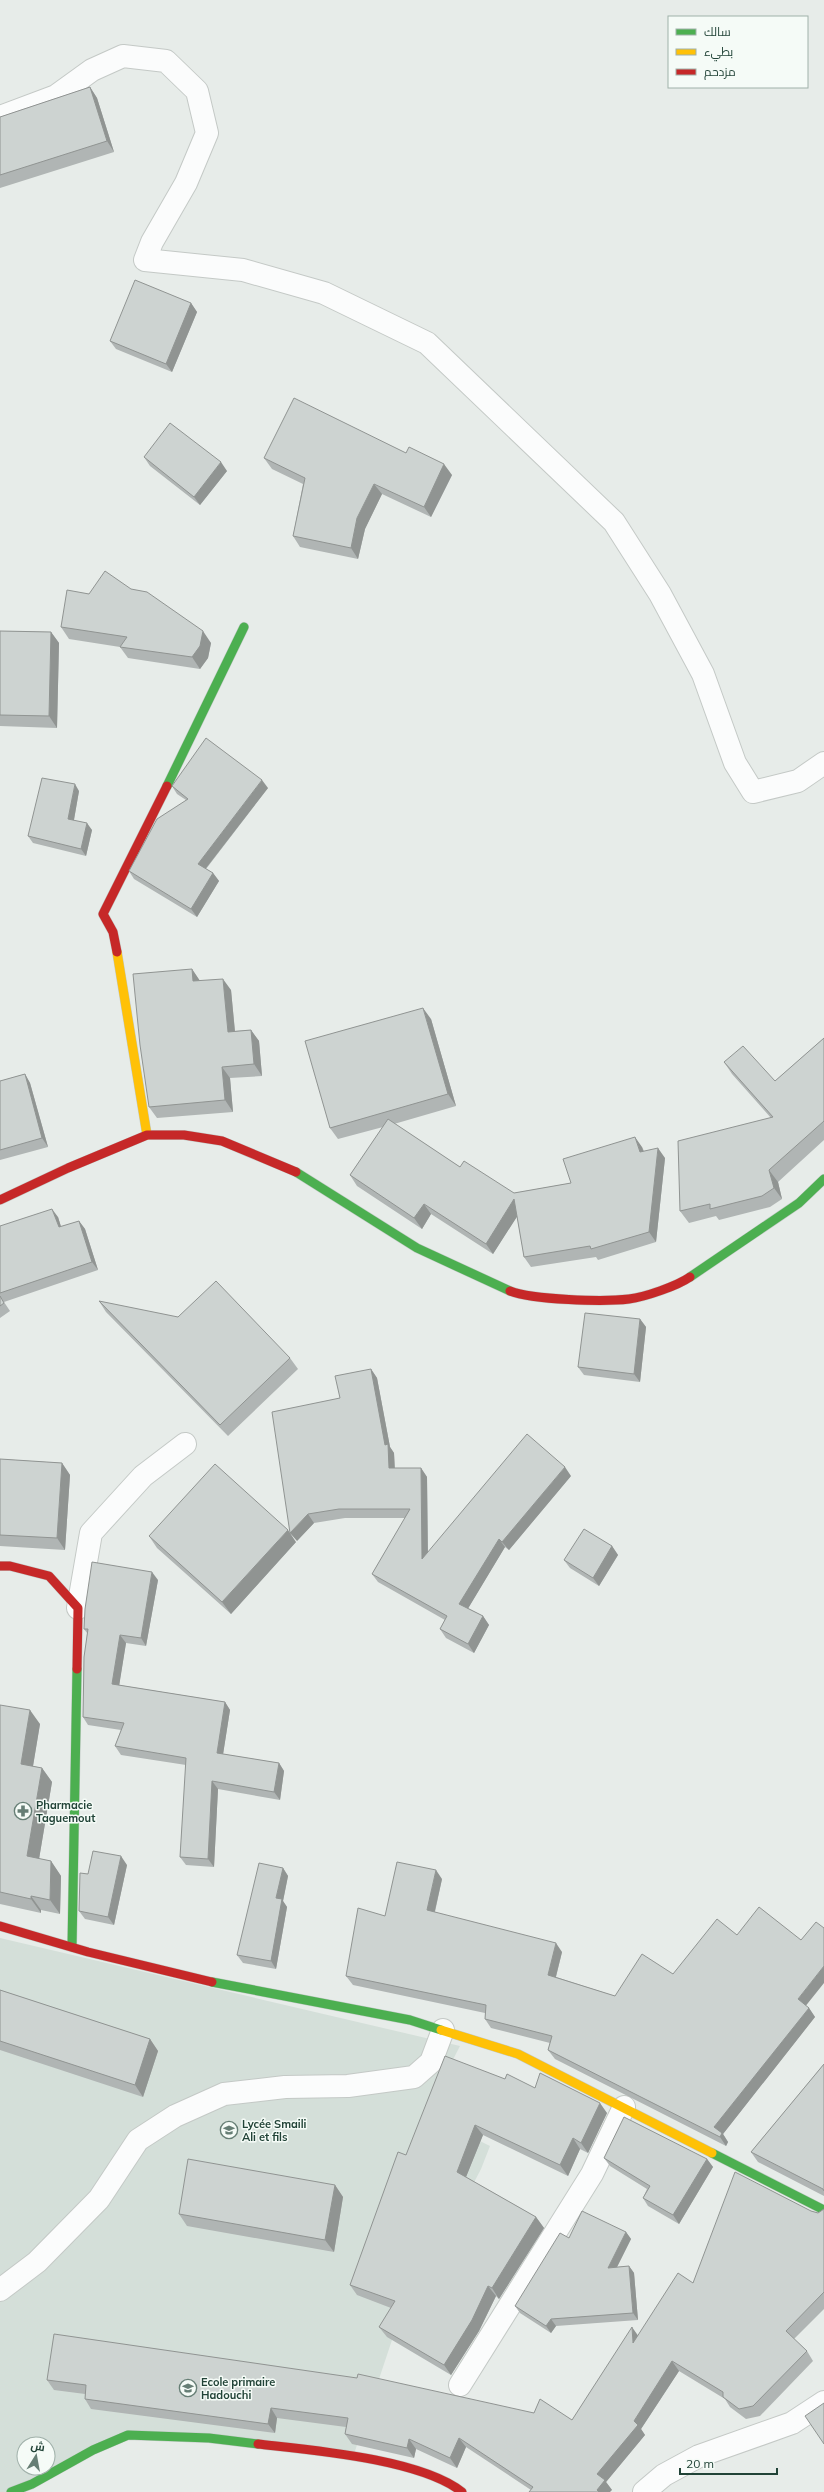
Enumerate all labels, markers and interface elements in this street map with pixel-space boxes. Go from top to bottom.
legend [668,16,808,88]
text: سالك [704,24,731,39]
text: بطيء [704,44,733,62]
text: مزدحم [704,64,736,80]
place label: Pharmacie Taguemout [36,1798,95,1825]
pharmacy icon: Pharmacie Taguemout [13,1801,33,1821]
place label: Lycée Smaili Ali et fils [242,2117,307,2144]
school or university icon: Lycée Smaili Ali et fils [219,2120,239,2140]
place label: Ecole primaire Hadouchi [201,2375,275,2402]
school or university icon: Ecole primaire Hadouchi [178,2378,198,2398]
north arrow [16,2436,56,2476]
text: ش [30,2438,46,2454]
scale bar [680,2450,777,2476]
text: 20 m [686,2456,714,2471]

